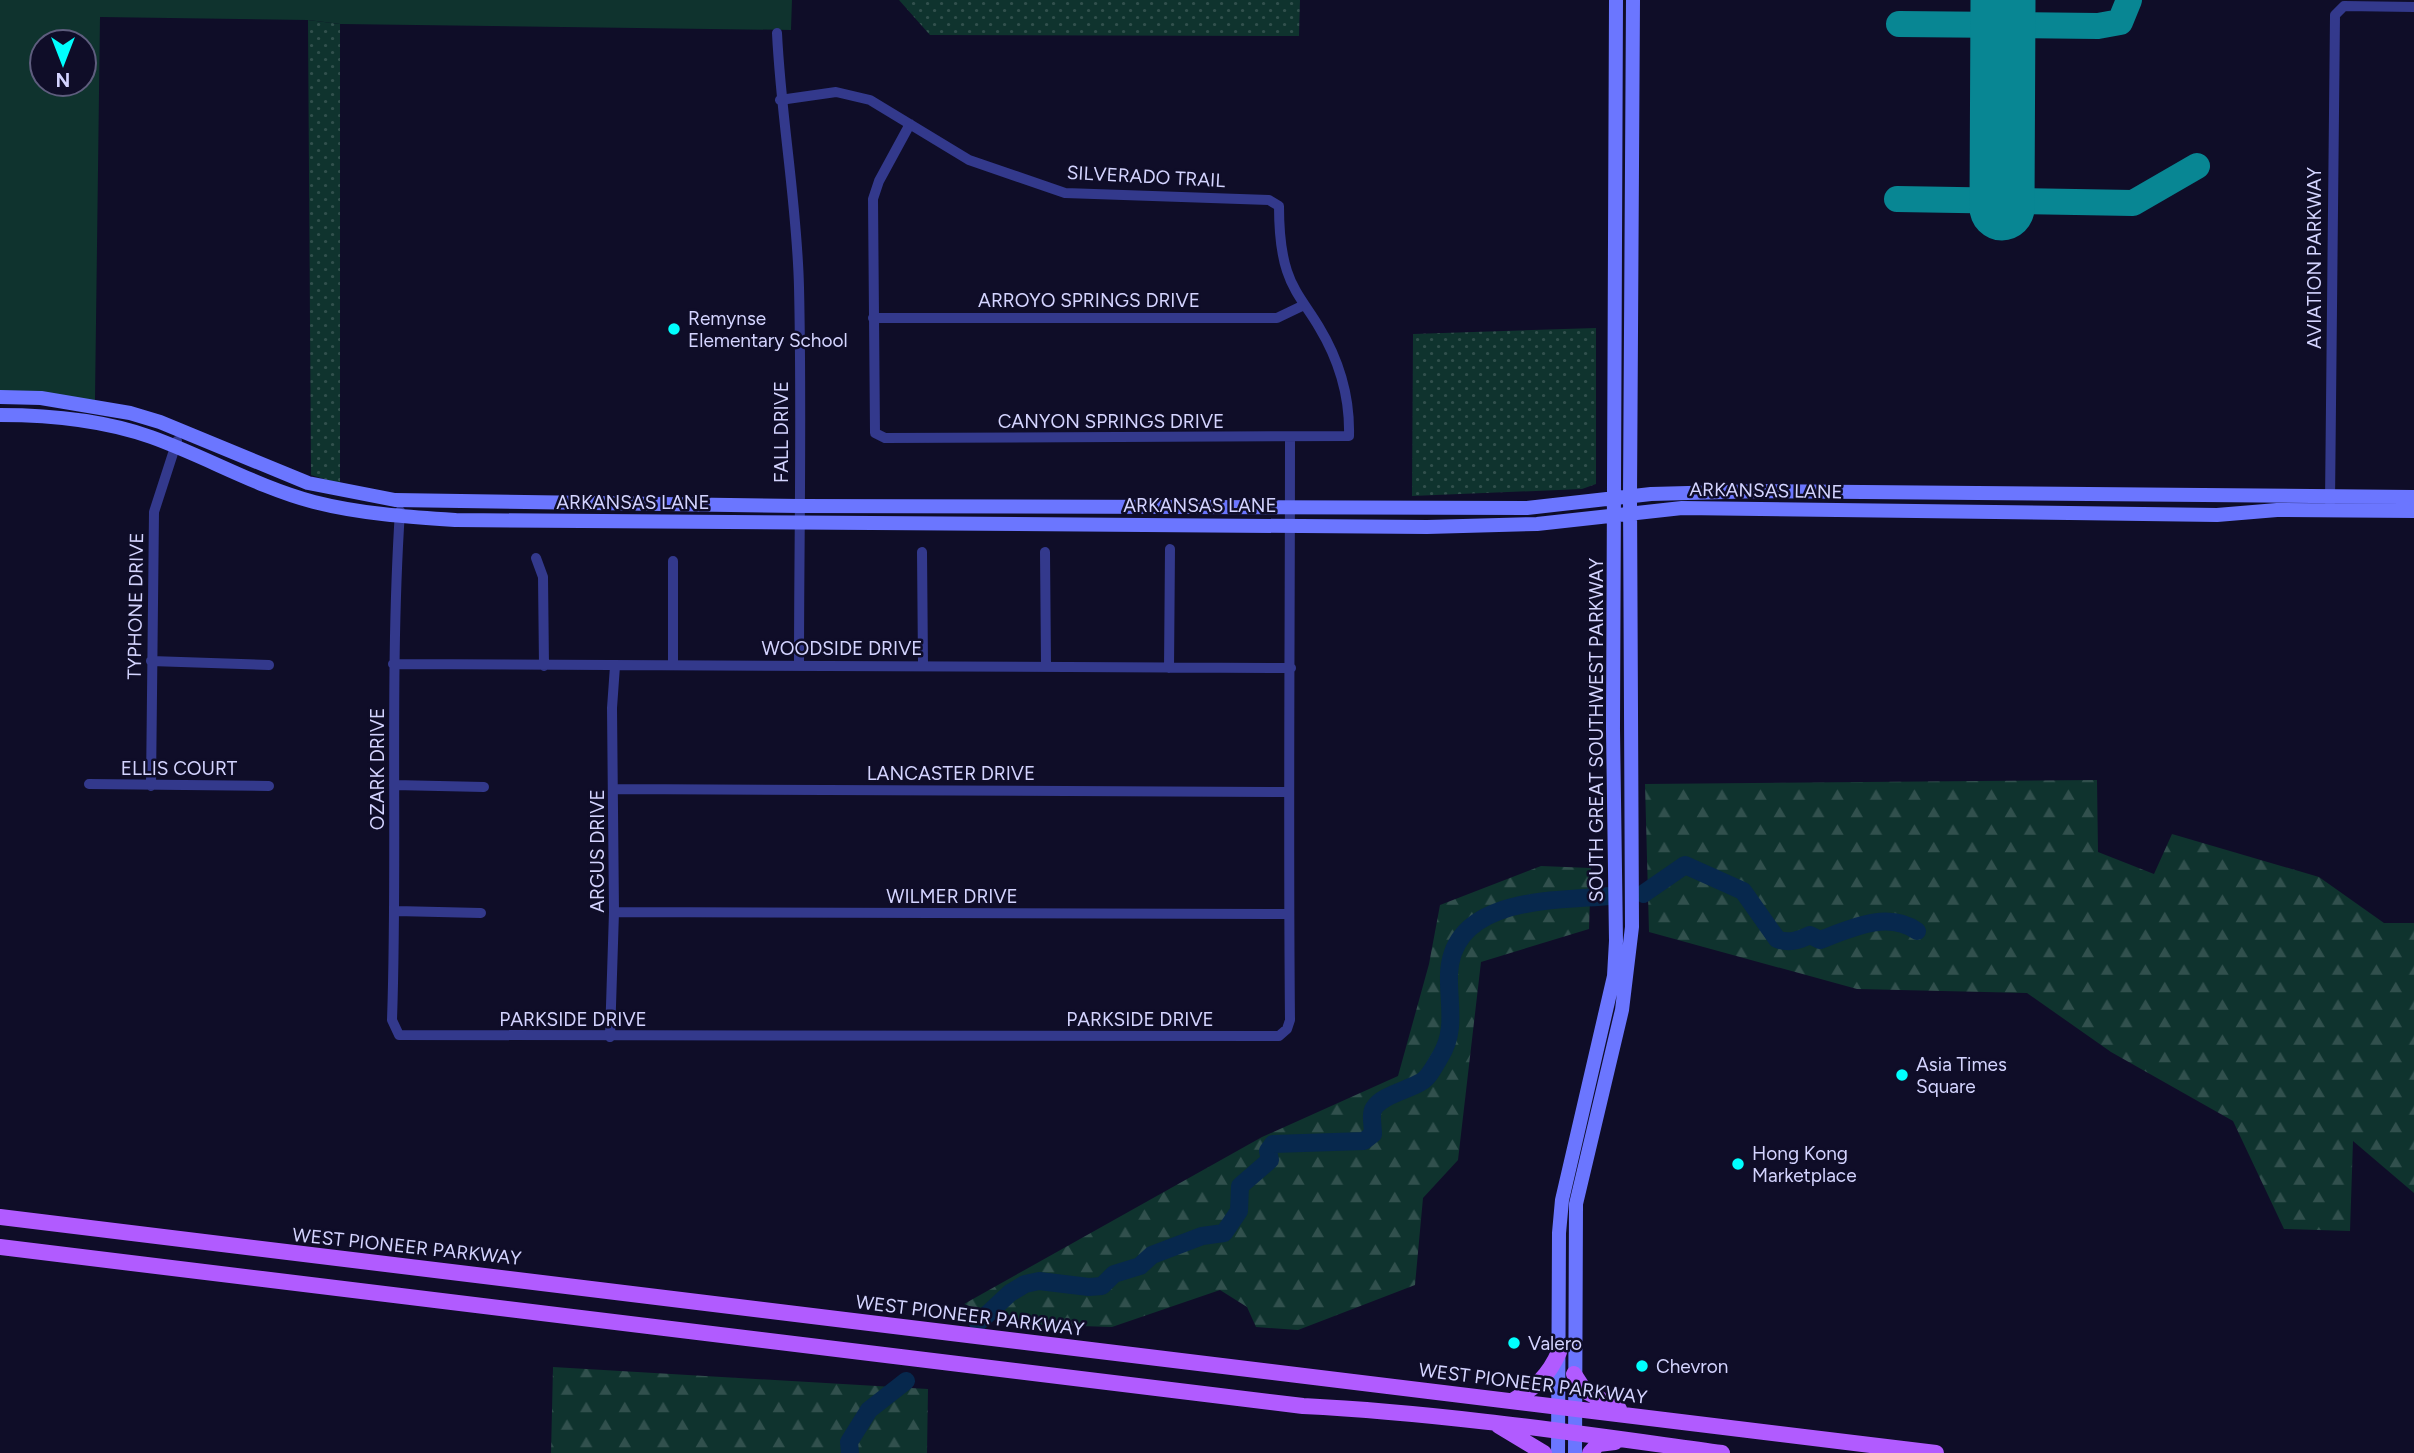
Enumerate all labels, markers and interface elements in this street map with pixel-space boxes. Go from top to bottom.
north arrow [28,28,98,98]
text: N [56,68,70,91]
street label: SILVERADO TRAIL [1066,161,1226,192]
street label: AVIATION PARKWAY [2303,167,2326,349]
street label: ARROYO SPRINGS DRIVE [978,289,1200,312]
place label: Remynse Elementary School [688,307,848,352]
marker: Remynse Elementary School [666,321,682,337]
street label: FALL DRIVE [770,381,793,483]
street label: CANYON SPRINGS DRIVE [998,410,1224,433]
street label: ARKANSAS LANE [1689,478,1843,503]
street label: ARKANSAS LANE [556,491,710,514]
street label: ARKANSAS LANE [1123,494,1277,517]
street label: TYPHONE DRIVE [123,532,148,680]
street label: SOUTH GREAT SOUTHWEST PARKWAY [1585,557,1608,902]
street label: WOODSIDE DRIVE [761,637,923,660]
street label: OZARK DRIVE [366,708,389,830]
street label: ELLIS COURT [121,757,238,780]
street label: LANCASTER DRIVE [867,762,1035,785]
street label: ARGUS DRIVE [586,789,609,913]
street label: WILMER DRIVE [886,885,1018,908]
street label: PARKSIDE DRIVE [499,1008,647,1031]
street label: PARKSIDE DRIVE [1066,1008,1214,1031]
place label: Asia Times Square [1916,1053,2007,1098]
marker: Asia Times Square [1894,1067,1910,1083]
place label: Hong Kong Marketplace [1752,1142,1857,1187]
marker: Hong Kong Marketplace [1730,1156,1746,1172]
street label: WEST PIONEER PARKWAY [291,1223,523,1270]
street label: WEST PIONEER PARKWAY [854,1290,1086,1341]
place label: Valero [1528,1332,1582,1355]
marker: Valero [1506,1335,1522,1351]
place label: Chevron [1656,1355,1728,1378]
street label: WEST PIONEER PARKWAY [1417,1358,1649,1409]
marker: Chevron [1634,1358,1650,1374]

